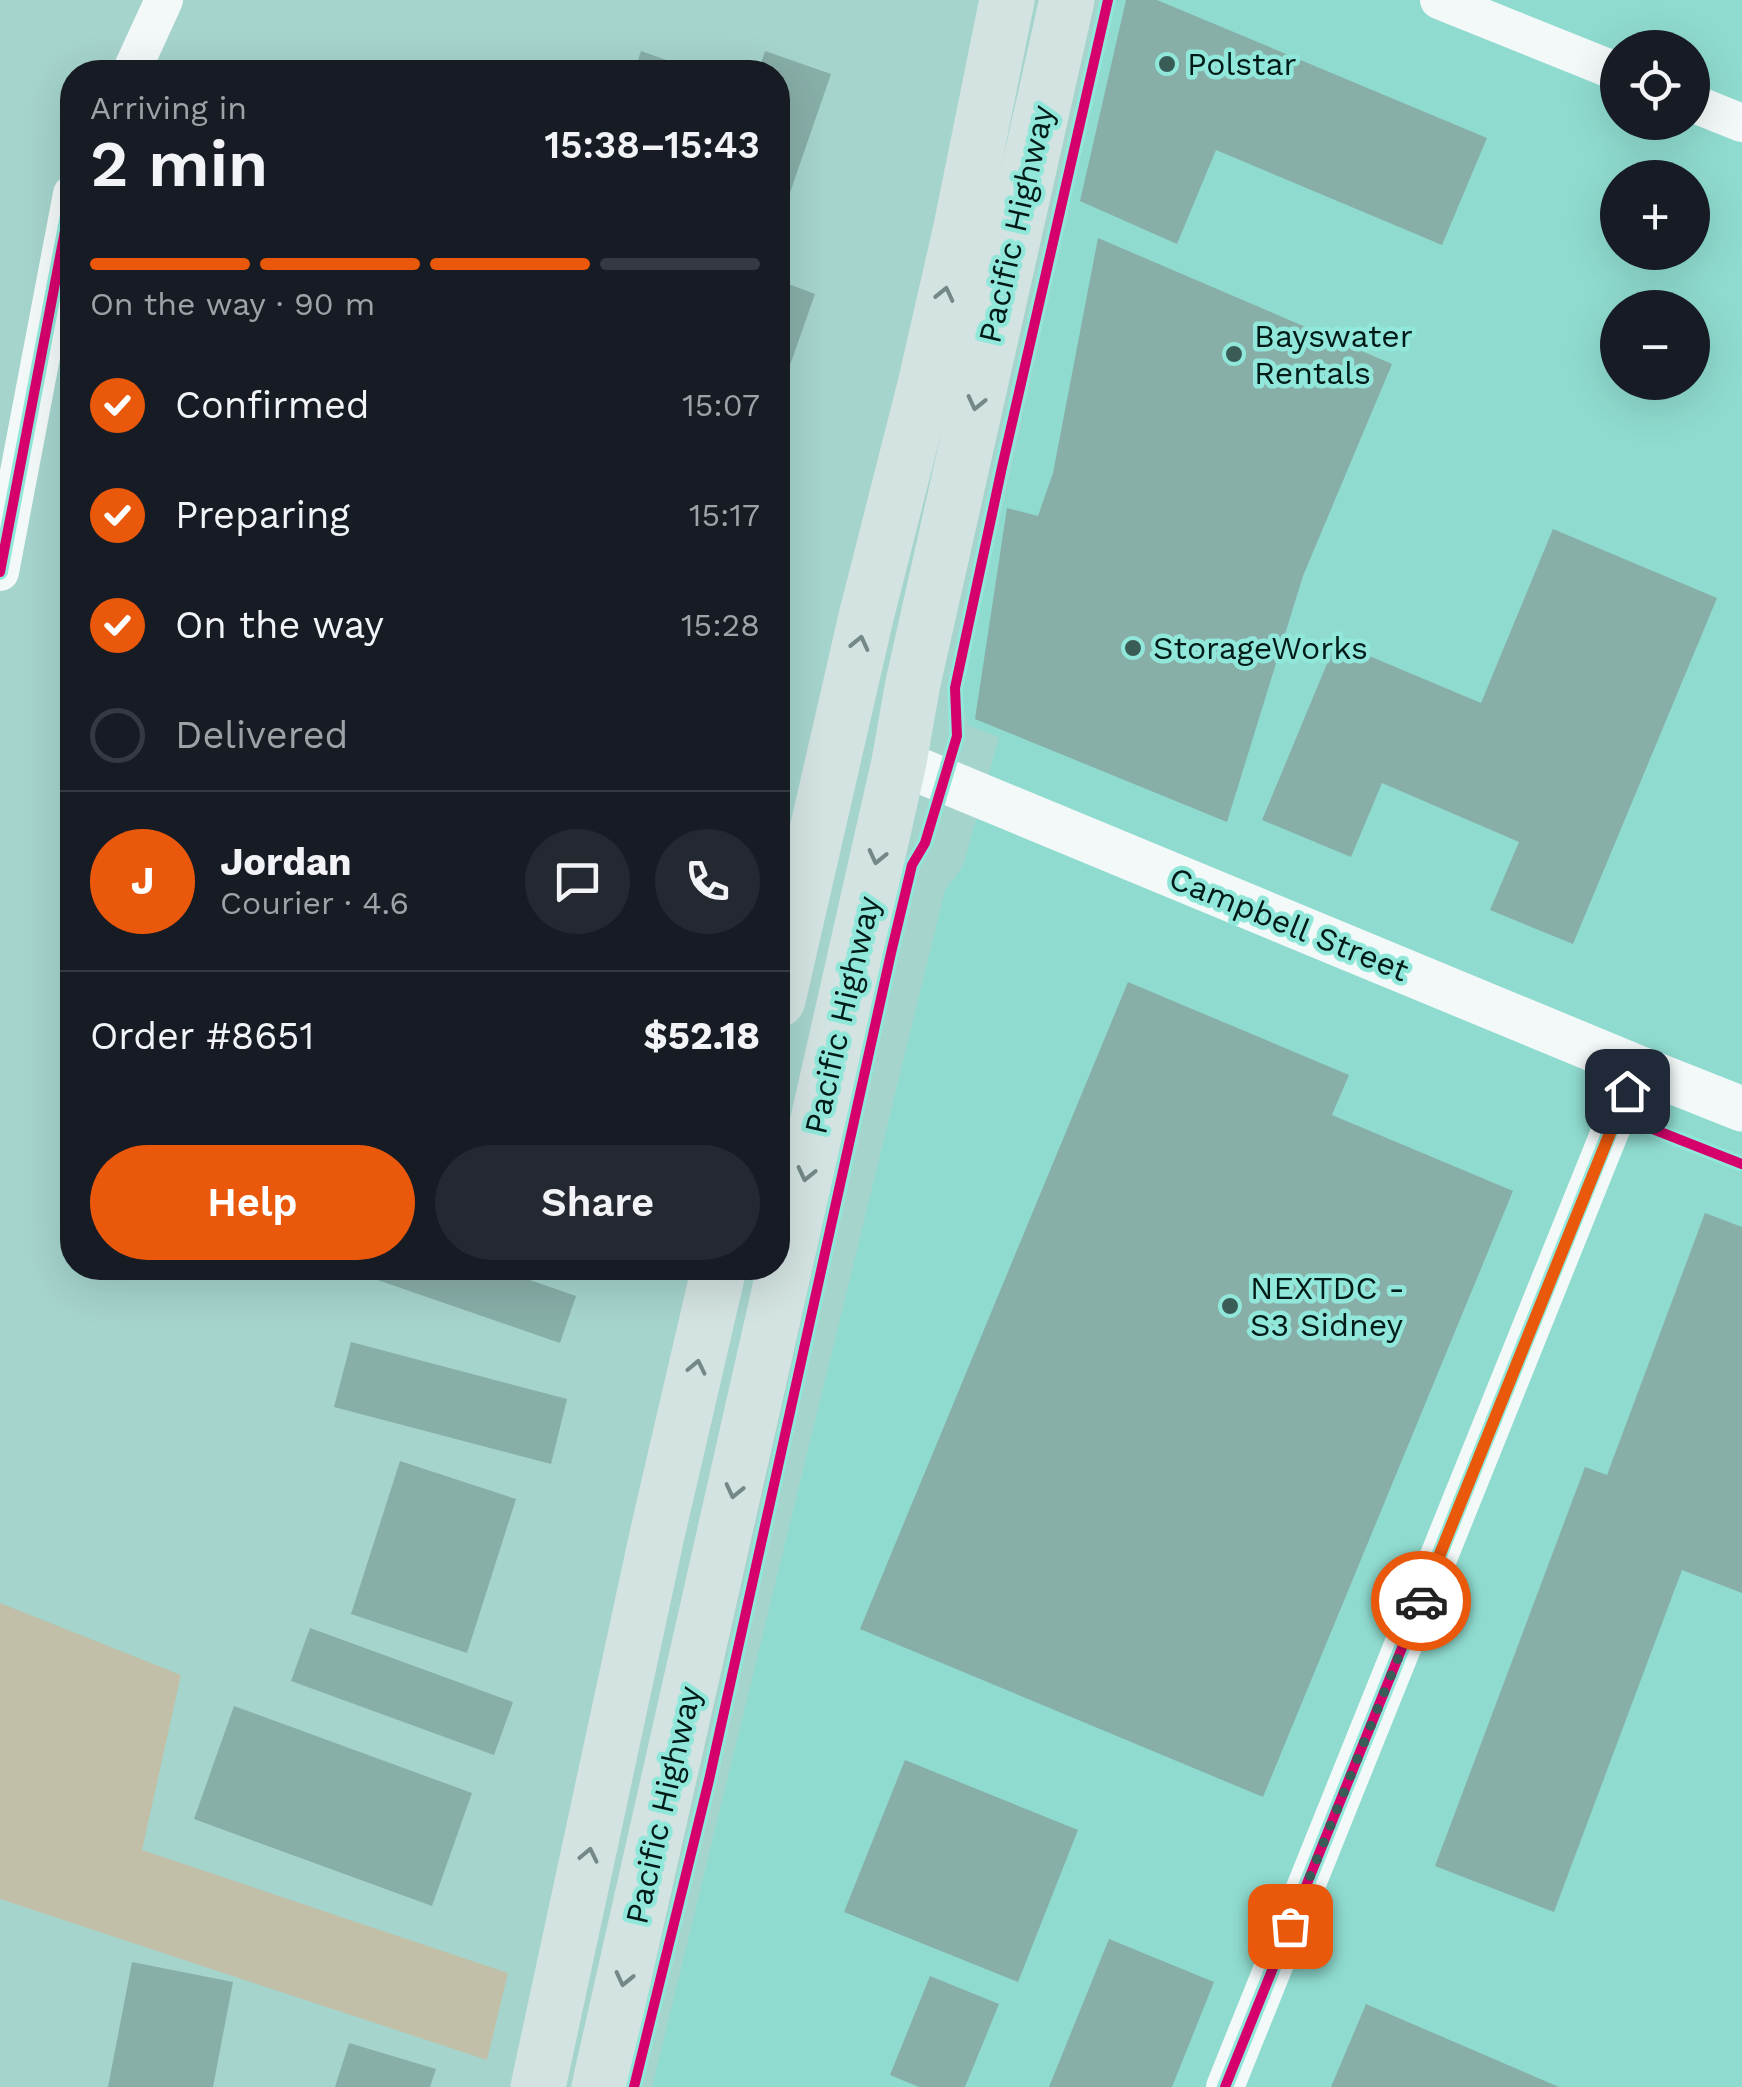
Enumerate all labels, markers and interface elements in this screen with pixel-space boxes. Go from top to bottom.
map controls [1600,30,1710,400]
button: locate [1600,30,1710,140]
place label: Polstar [1187,45,1297,83]
marker: Polstar [1156,53,1178,75]
text: Arriving in [90,89,247,127]
street label: Pacific Highway [970,101,1062,347]
text: 15:38–15:43 [545,123,760,167]
text: 2 min [90,126,268,202]
button: + [1600,160,1710,270]
text: On the way · 90 m [90,285,375,323]
one-way arrow [934,286,955,303]
button: − [1600,290,1710,400]
place label: Bayswater Rentals [1254,317,1413,392]
marker: Bayswater Rentals [1223,343,1245,365]
icon: check [90,378,145,433]
text: Confirmed [175,383,370,427]
text: 15:07 [682,386,760,424]
one-way arrow [967,394,988,411]
icon: check [90,488,145,543]
text: Preparing [175,493,350,537]
text: 15:17 [689,496,760,534]
icon: check [90,598,145,653]
text: On the way [175,603,384,647]
text: 15:28 [681,606,760,644]
place label: StorageWorks [1153,629,1368,667]
one-way arrow [848,635,869,652]
marker: StorageWorks [1122,637,1144,659]
text: Delivered [175,713,348,757]
button: chat [525,829,630,934]
button: phone [655,829,760,934]
text: Jordan [220,840,352,884]
one-way arrow [868,848,889,865]
text: J [131,859,154,903]
street label: Campbell Street [1164,859,1414,989]
text: Courier · 4.6 [220,884,409,922]
street label: Pacific Highway [796,892,888,1138]
text: Order #8651 [90,1014,314,1058]
text: $52.18 [643,1014,760,1058]
pin [1585,1049,1670,1134]
icon: home [1600,1064,1655,1119]
button: Help [90,1145,415,1260]
button: Share [435,1145,760,1260]
one-way arrow [796,1165,817,1182]
place label: NEXTDC - S3 Sidney [1250,1269,1405,1344]
marker: NEXTDC - S3 Sidney [1219,1295,1241,1317]
one-way arrow [685,1359,706,1376]
one-way arrow [725,1482,746,1499]
courier [1371,1551,1471,1651]
icon: car [1394,1574,1449,1629]
street label: Pacific Highway [617,1682,709,1928]
one-way arrow [577,1847,598,1864]
pin [1248,1884,1333,1969]
icon: bag [1263,1899,1318,1954]
one-way arrow [614,1970,635,1987]

